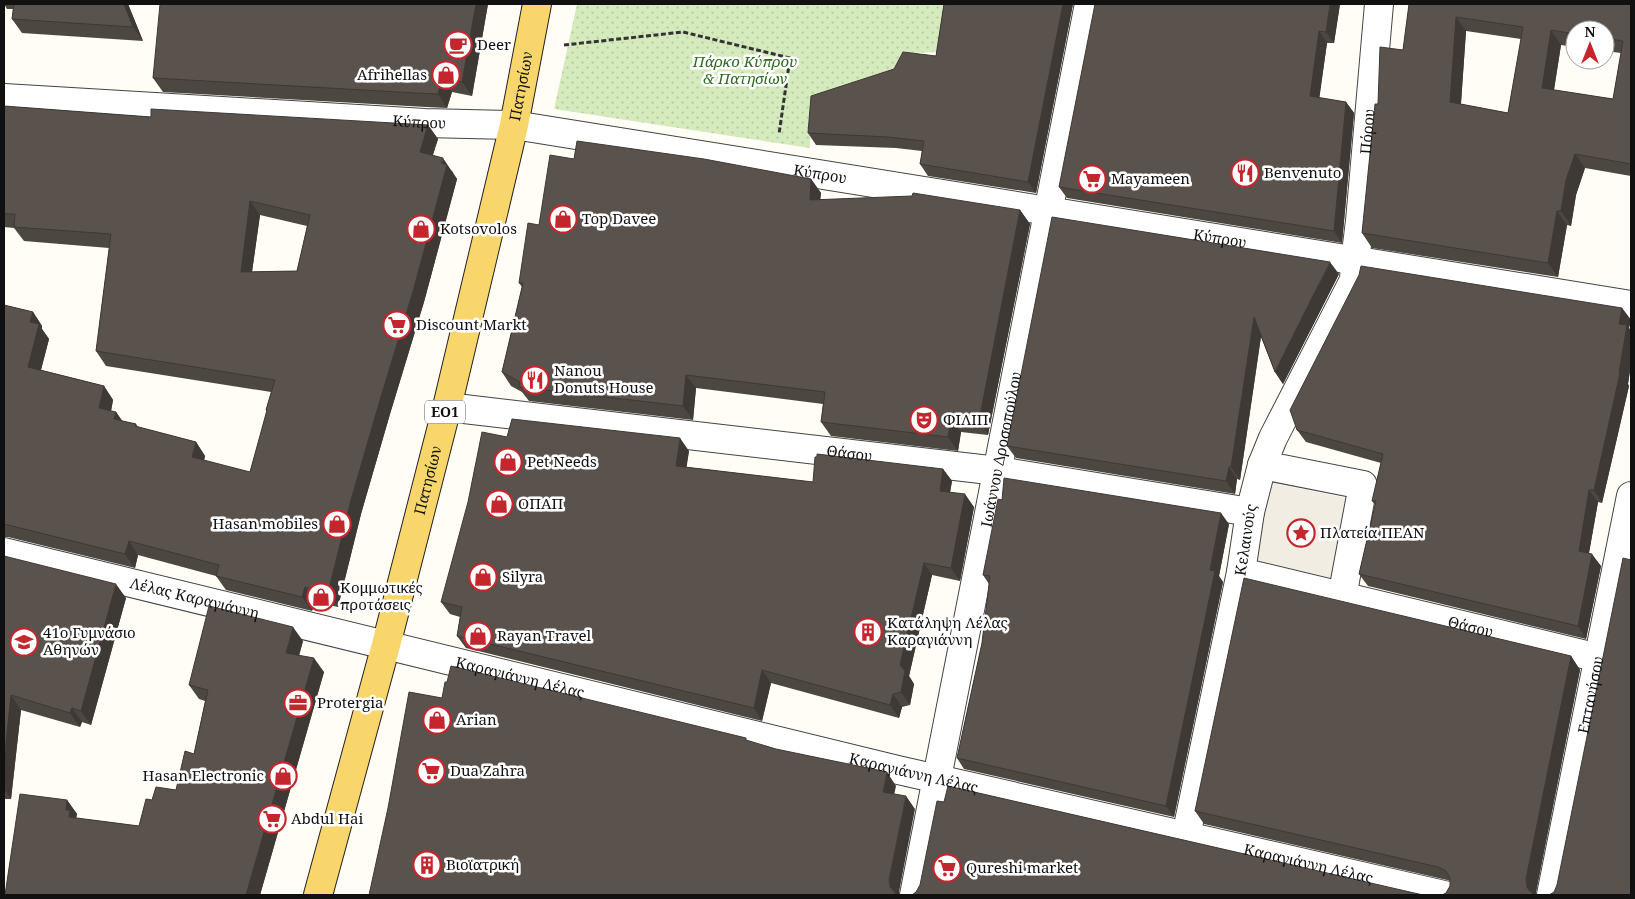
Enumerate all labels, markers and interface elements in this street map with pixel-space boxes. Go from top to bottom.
north arrow [1565,20,1615,70]
text: N [1584,22,1596,41]
cafe icon: Deer [443,30,473,60]
place label: Deer [477,34,511,54]
street label: Πατησίων [504,50,537,123]
park label: Πάρκο Κύπρου & Πατησίων [692,51,797,88]
shop icon: Afrihellas [431,60,461,90]
place label: Afrihellas [357,64,427,84]
street label: Πόρου [1355,108,1379,155]
street label: Κύπρου [392,110,446,132]
restaurant icon: Benvenuto [1230,158,1260,188]
street label: Κύπρου [792,159,848,187]
place label: Benvenuto [1264,162,1341,182]
supermarket icon: Mayameen [1077,164,1107,194]
place label: Mayameen [1111,168,1190,188]
shop icon: Top Davee [548,204,578,234]
place label: Top Davee [582,208,656,228]
shop icon: Kotsovolos [406,214,436,244]
place label: Kotsovolos [440,218,517,238]
street label: Κύπρου [1192,224,1248,252]
supermarket icon: Discount Markt [382,310,412,340]
place label: Discount Markt [416,314,527,334]
place label: Nanou Donuts House [554,360,654,397]
restaurant icon: Nanou Donuts House [520,365,550,395]
street label: Ιωάννου Δροσοπούλου [975,370,1026,529]
road number: ΕΟ1 [425,401,465,424]
theatre icon: ΦΙΛΙΠ [909,405,939,435]
place label: ΦΙΛΙΠ [943,409,989,429]
street label: Θάσου [825,440,873,465]
street label: Πατησίων [409,443,446,517]
shop icon: Pet Needs [493,447,523,477]
place label: Pet Needs [527,451,597,471]
shop icon: ΟΠΑΠ [484,489,514,519]
place label: ΟΠΑΠ [518,493,563,513]
street label: Κελαινούς [1230,502,1261,577]
shop icon: Hasan mobiles [322,509,352,539]
place label: Hasan mobiles [213,513,318,533]
place icon: Πλατεία ΠΕΑΝ [1286,518,1316,548]
place label: Πλατεία ΠΕΑΝ [1320,522,1425,542]
shop icon: Silyra [468,562,498,592]
place label: Silyra [502,566,543,586]
street label: Λέλας Καραγιάννη [128,572,261,623]
place label: Κομμωτικές προτάσεις [340,577,423,614]
shop icon: Κομμωτικές προτάσεις [306,582,336,612]
street label: Θάσου [1446,611,1495,641]
place label: Κατάληψη Λέλας Καραγιάννη [887,612,1008,649]
building icon: Κατάληψη Λέλας Καραγιάννη [853,617,883,647]
shop icon: Rayan Travel [463,621,493,651]
place label: 41ο Γυμνάσιο Αθηνών [43,622,136,659]
place label: Rayan Travel [497,625,592,645]
school or university icon: 41ο Γυμνάσιο Αθηνών [9,627,39,657]
street label: Καραγιάννη Λέλας [454,651,587,702]
street label: Επτανήσου [1573,654,1608,735]
office icon: Protergia [283,688,313,718]
place label: Protergia [317,692,383,712]
shop icon: Arian [422,705,452,735]
place label: Arian [456,709,497,729]
street label: Καραγιάννη Λέλας [847,747,980,797]
supermarket icon: Dua Zahra [416,756,446,786]
place label: Dua Zahra [450,760,525,780]
shop icon: Hasan Electronic [268,761,298,791]
place label: Hasan Electronic [143,765,264,785]
supermarket icon: Abdul Hai [257,804,287,834]
place label: Abdul Hai [291,808,363,828]
street label: Καραγιάννη Λέλας [1242,838,1375,887]
building icon: Βιοϊατρική [412,850,442,880]
supermarket icon: Qureshi market [932,853,962,883]
place label: Βιοϊατρική [446,854,519,874]
place label: Qureshi market [966,857,1078,877]

